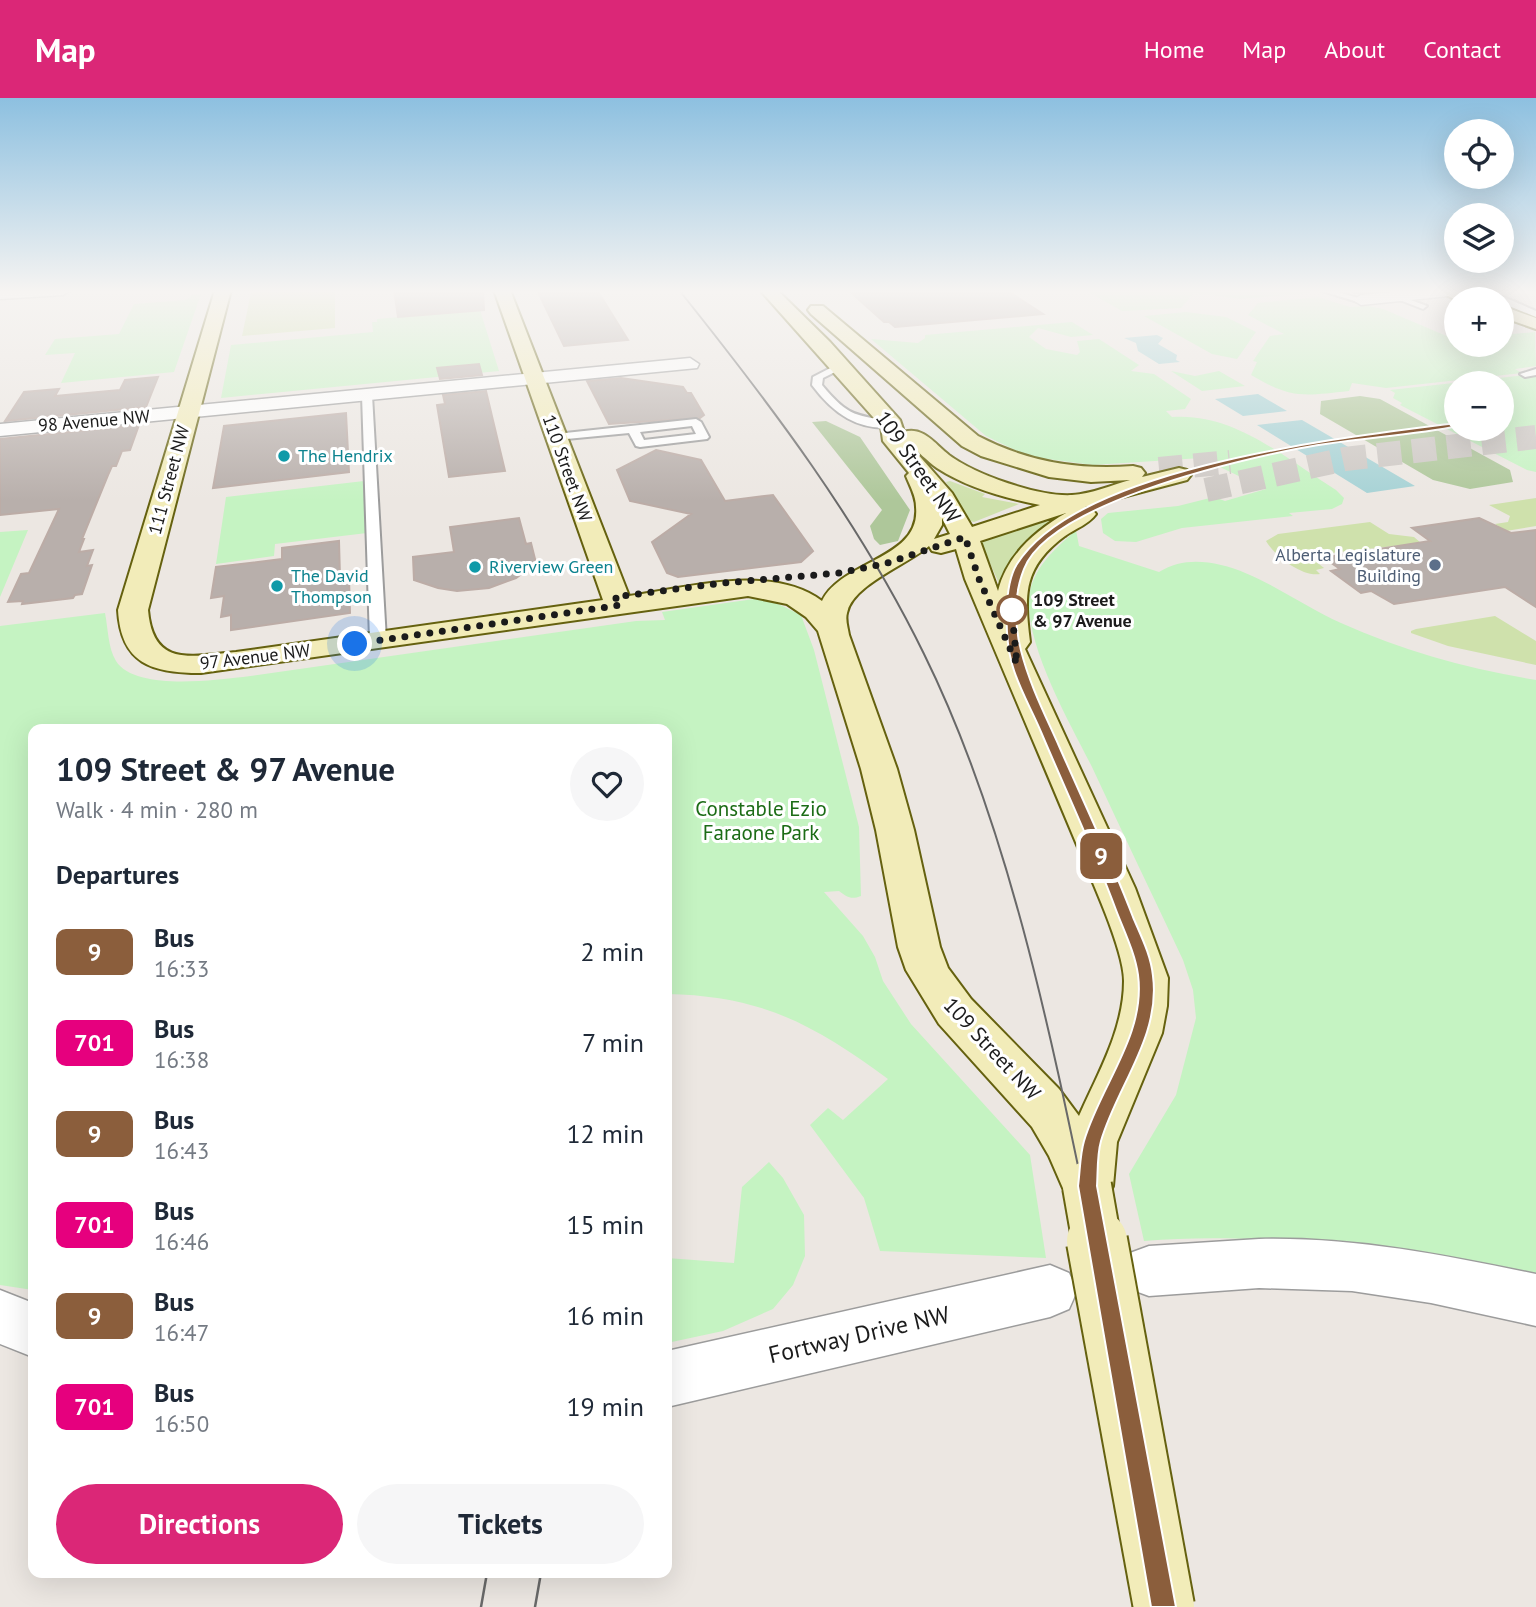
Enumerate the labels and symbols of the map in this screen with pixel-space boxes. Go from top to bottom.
street label: 98 Avenue NW [37,404,151,437]
street label: 109 Street NW [870,405,967,528]
street label: 110 Street NW [538,411,597,524]
street label: 111 Street NW [143,423,194,537]
place label: The Hendrix [298,444,393,467]
marker: The Hendrix [276,448,292,464]
place label: Alberta Legislature Building [1275,543,1421,587]
place label: Riverview Green [489,555,613,578]
marker: Alberta Legislature Building [1427,557,1443,573]
marker: Riverview Green [467,559,483,575]
place label: The David Thompson [291,564,372,608]
marker: The David Thompson [269,578,285,594]
place label: 109 Street & 97 Avenue [1033,588,1132,632]
marker: 109 Street & 97 Avenue [997,595,1027,625]
your location [337,626,372,661]
street label: 97 Avenue NW [198,638,311,675]
park label: Constable Ezio Faraone Park [695,795,827,846]
line badge: 9 [1078,833,1124,879]
street label: 109 Street NW [938,992,1047,1106]
street label: Fortway Drive NW [765,1299,953,1370]

